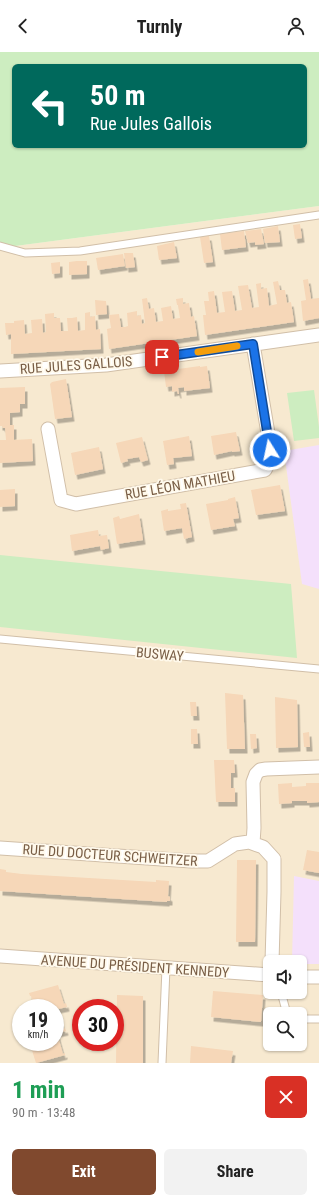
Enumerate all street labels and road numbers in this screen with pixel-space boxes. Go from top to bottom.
street label: RUE JULES GALLOIS [19,353,133,377]
street label: RUE LÉON MATHIEU [124,466,236,503]
street label: BUSWAY [135,644,185,664]
street label: RUE DU DOCTEUR SCHWEITZER [22,841,199,869]
street label: AVENUE DU PRÉSIDENT KENNEDY [40,950,230,981]

